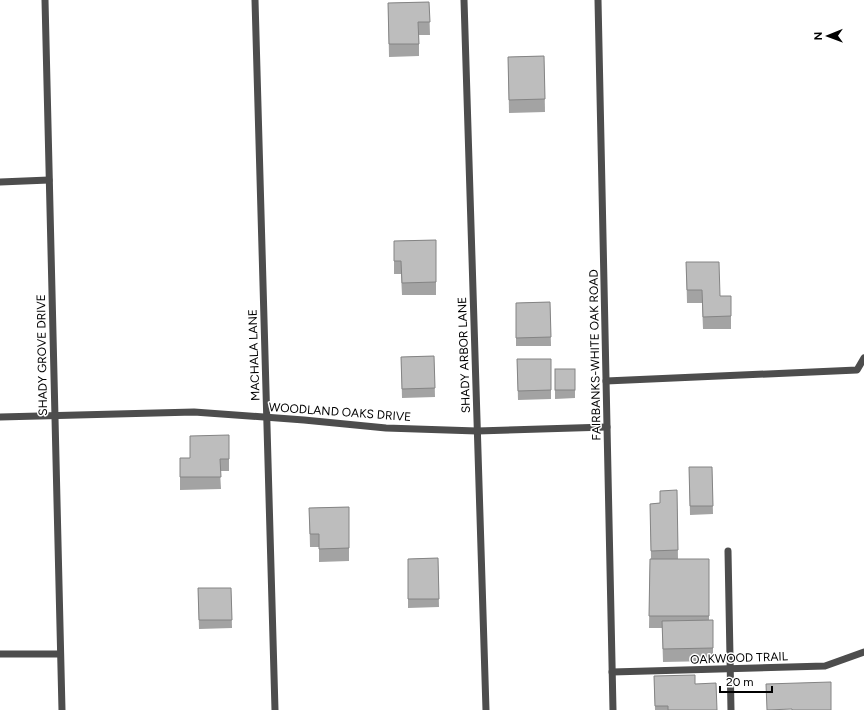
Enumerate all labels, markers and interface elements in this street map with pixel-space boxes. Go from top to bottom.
north arrow [808,16,848,56]
text: N [812,32,825,41]
street label: FAIRBANKS-WHITE OAK ROAD [587,269,603,441]
street label: SHADY GROVE DRIVE [34,294,50,416]
street label: SHADY ARBOR LANE [455,297,473,413]
street label: MACHALA LANE [245,309,263,401]
street label: WOODLAND OAKS DRIVE [268,400,412,424]
street label: OAKWOOD TRAIL [690,649,789,667]
scale bar [720,668,772,694]
text: 20 m [726,675,754,689]

